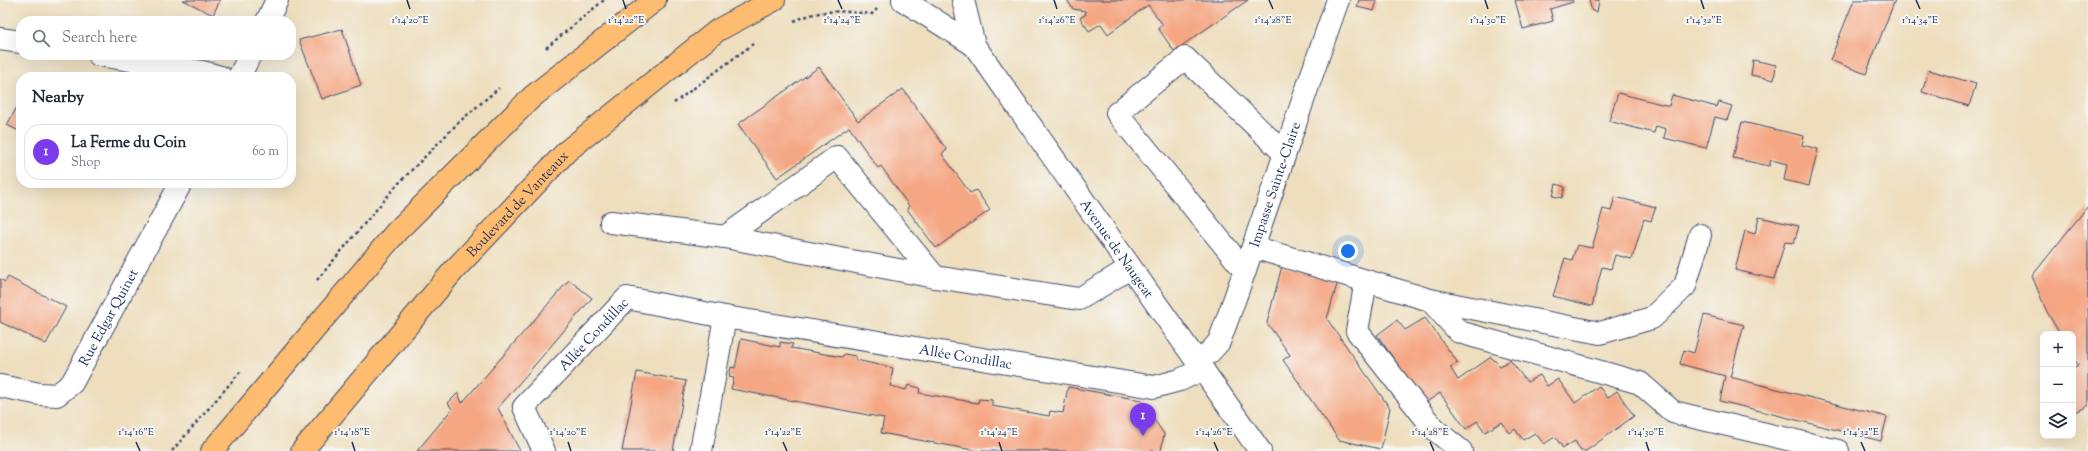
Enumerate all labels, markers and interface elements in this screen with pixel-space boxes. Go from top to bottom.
text: 1°14'20"E [392,13,428,28]
text: 1°14'22"E [608,13,644,28]
text: 1°14'24"E [824,13,860,28]
text: 1°14'26"E [1039,13,1075,28]
text: 1°14'28"E [1255,13,1291,28]
text: 1°14'30"E [1470,13,1506,28]
text: 1°14'32"E [1686,13,1722,28]
text: 1°14'34"E [1902,13,1938,28]
search box [16,16,296,60]
icon: search [30,27,52,49]
text: Search here [62,28,137,49]
text: Nearby [32,86,84,110]
street label: Impasse Sainte-Claire [1246,120,1307,250]
text: La Ferme du Coin [71,133,186,154]
text: 1 [44,143,48,161]
text: 60 m [252,143,279,161]
street label: Boulevard de Vanteaux [463,147,574,263]
text: Shop [71,154,100,172]
street label: Avenue de Naugeat [1074,196,1158,303]
your location [1338,241,1358,261]
street label: Rue Edgar Quinet [75,266,144,370]
street label: Allée Condillac [555,294,634,376]
map controls [2040,331,2076,439]
button: + [2040,331,2076,367]
street label: Allée Condillac [917,341,1013,376]
button: − [2040,367,2076,403]
pin: 1 [1130,403,1156,436]
button: layers [2040,403,2076,439]
text: 1°14'16"E [118,425,154,440]
text: 1°14'18"E [334,425,370,440]
text: 1°14'20"E [550,425,586,440]
text: 1°14'22"E [765,425,801,440]
text: 1°14'24"E [981,425,1017,440]
text: 1°14'26"E [1196,425,1232,440]
text: 1°14'28"E [1412,425,1448,440]
text: 1°14'30"E [1628,425,1664,440]
text: 1°14'32"E [1843,425,1879,440]

